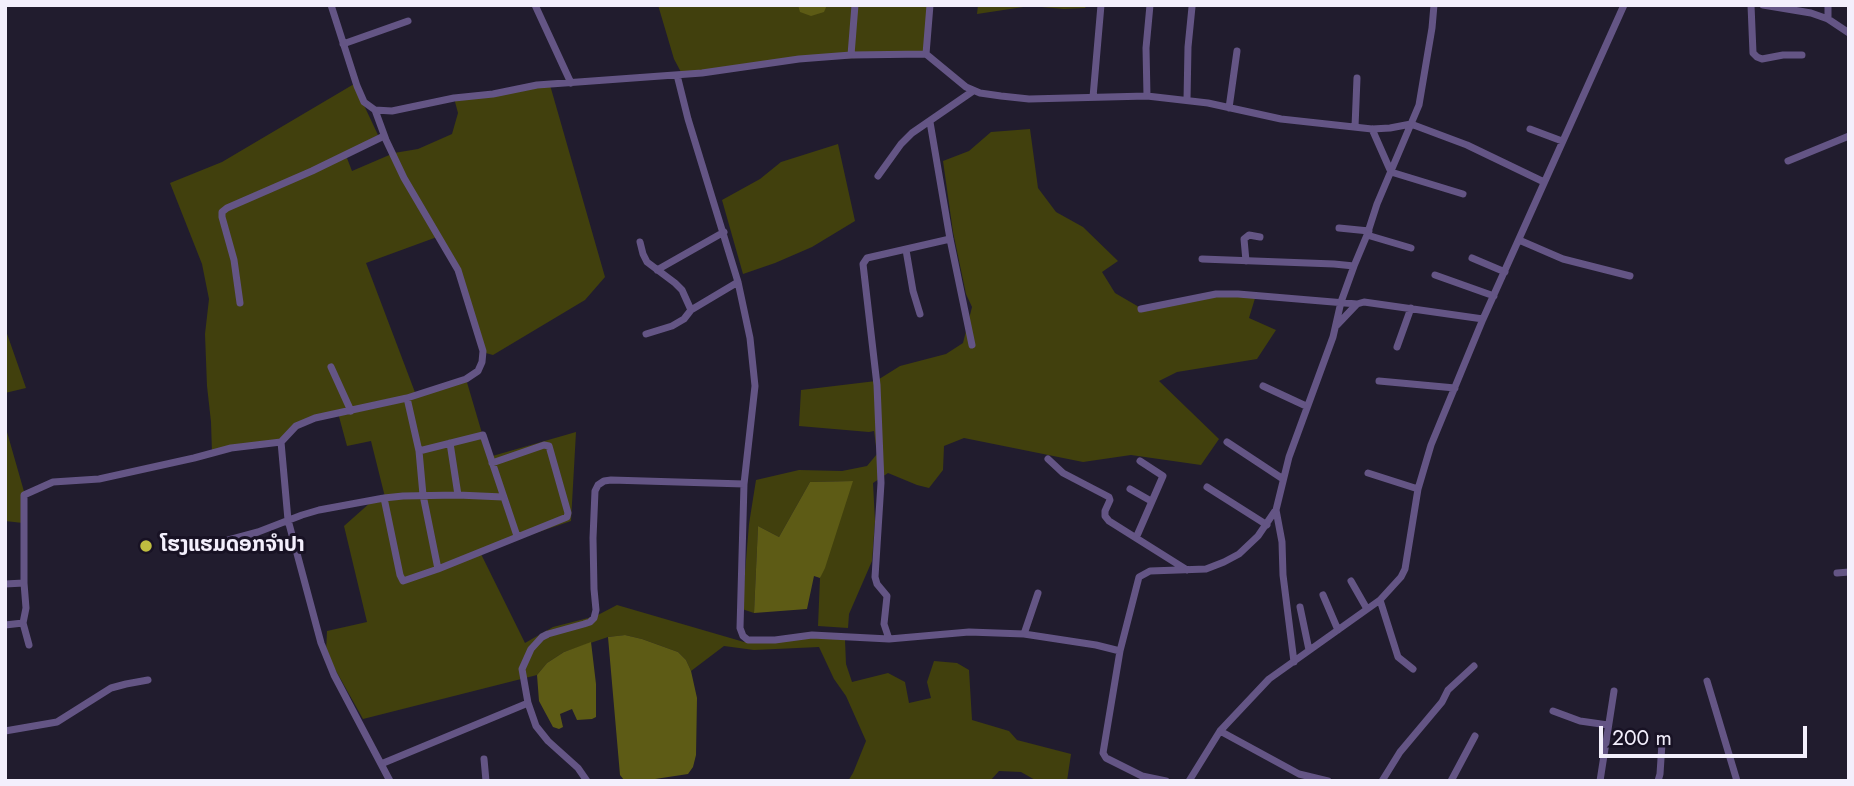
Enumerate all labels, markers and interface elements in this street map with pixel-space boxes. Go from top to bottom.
place label: ໂຮງແຮມດອກຈຳປາ [160,533,305,559]
marker: ໂຮງແຮມດອກຈຳປາ [138,538,154,554]
scale bar [1602,712,1810,756]
text: 200 m [1612,723,1672,753]

